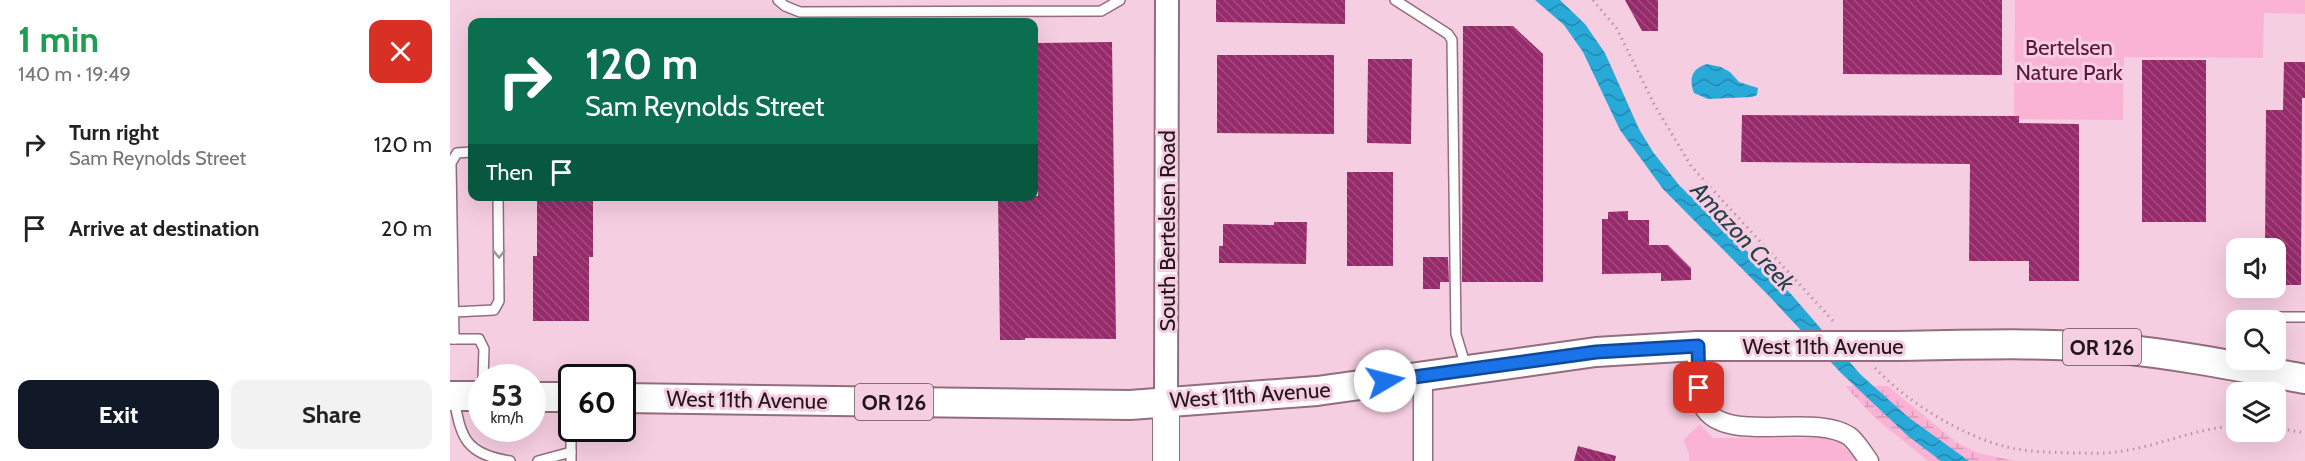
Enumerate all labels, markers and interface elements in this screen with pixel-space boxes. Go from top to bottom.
text: 1 min [18,17,99,61]
button: close [369,20,432,83]
park label: Bertelsen Nature Park [2015,34,2123,86]
text: 120 m [585,38,698,90]
icon: right [486,42,564,120]
text: 140 m · 19:49 [18,62,131,86]
text: Sam Reynolds Street [585,90,824,123]
text: Turn right [69,119,159,146]
icon: right [18,128,51,161]
street label: South Bertelsen Road [1154,130,1181,332]
text: 120 m [374,131,432,158]
text: Sam Reynolds Street [69,146,246,170]
icon: arrive [545,156,578,189]
text: Then [486,159,533,186]
water label: Amazon Creek [1684,175,1801,297]
icon: arrive [18,212,51,245]
text: Arrive at destination [69,215,259,242]
text: 20 m [381,215,432,242]
map controls [2226,238,2286,442]
button: sound [2226,238,2286,298]
one-way arrow [492,249,505,258]
button: search [2226,310,2286,370]
road number: OR 126 [2063,329,2141,365]
street label: West 11th Avenue [1742,333,1904,360]
position arrow [1353,349,1417,413]
pin [1673,362,1724,413]
speed limit sign: 60 [558,364,636,442]
icon: arrive [1682,371,1715,404]
street label: West 11th Avenue [1169,376,1331,414]
text: 53 [491,377,523,414]
button: Exit [18,380,219,449]
button: Share [231,380,432,449]
button: layers [2226,382,2286,442]
road number: OR 126 [855,384,933,420]
street label: West 11th Avenue [666,385,828,415]
text: km/h [491,409,523,427]

